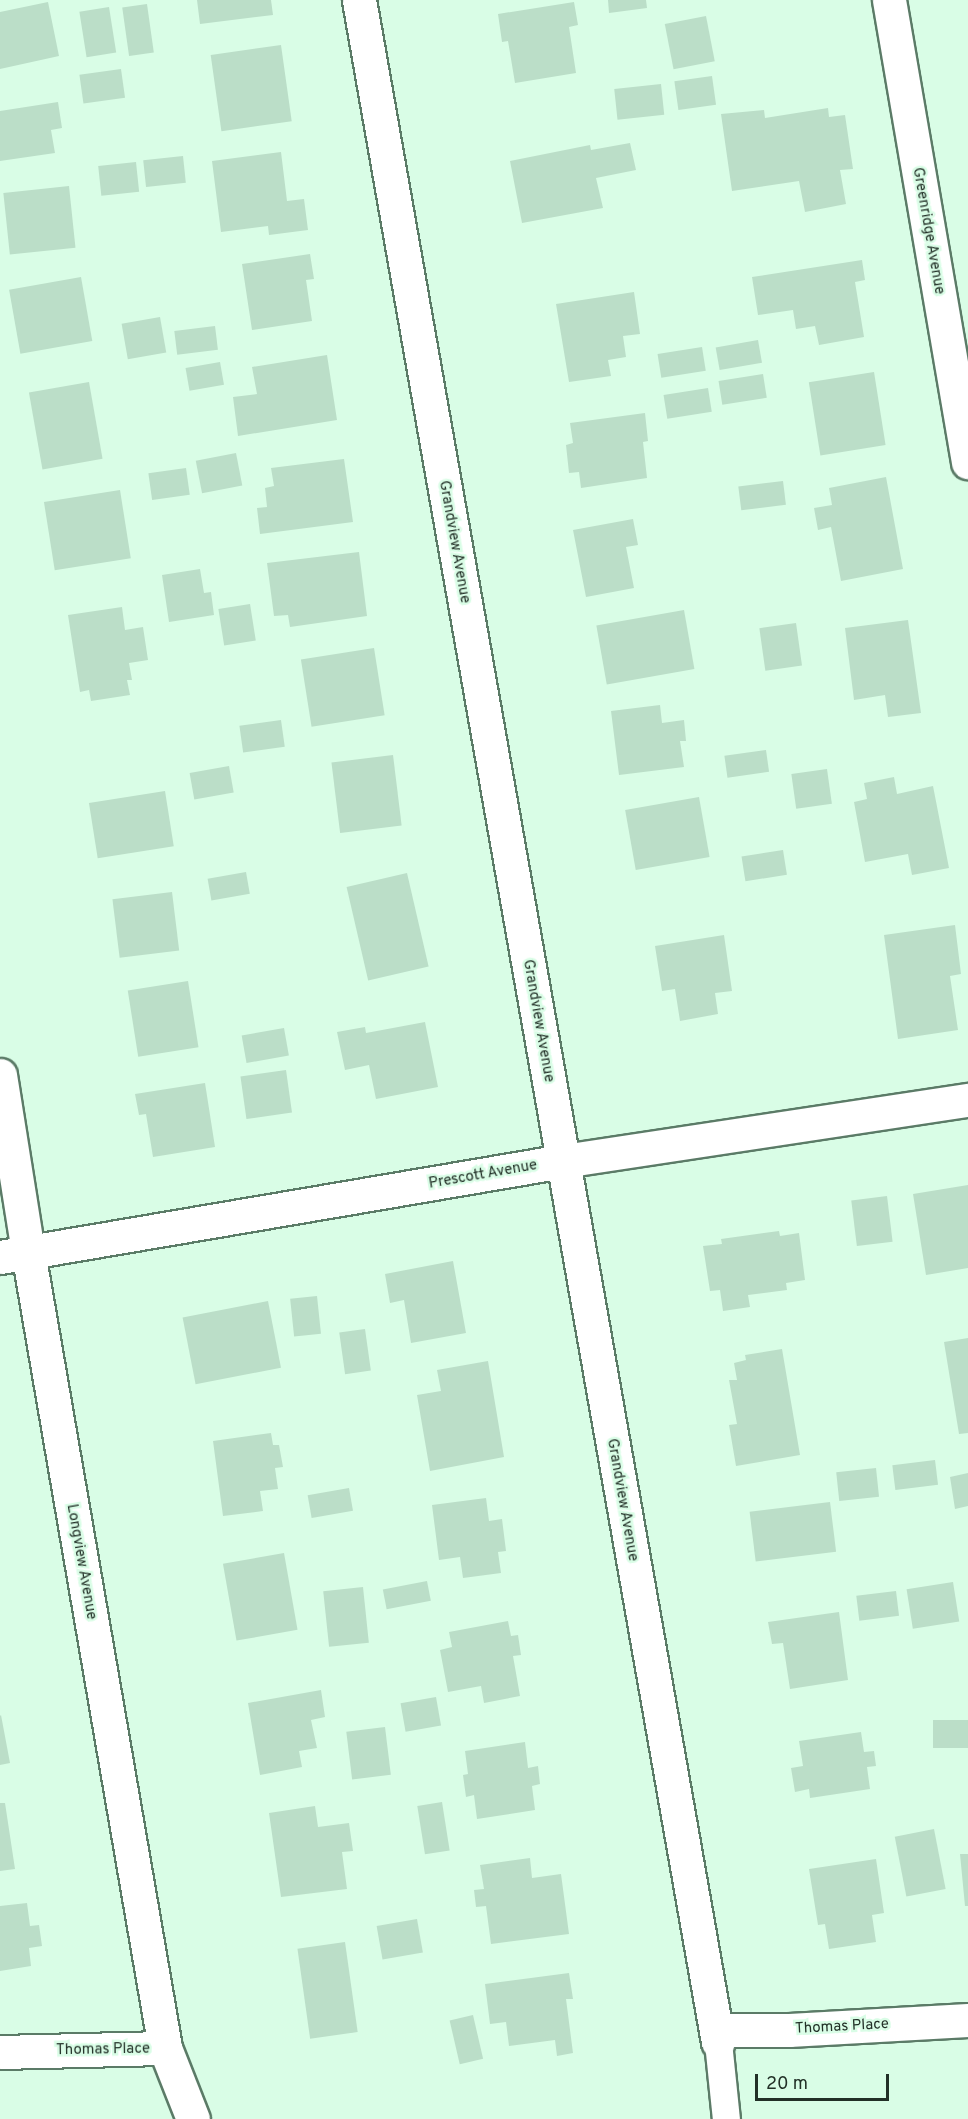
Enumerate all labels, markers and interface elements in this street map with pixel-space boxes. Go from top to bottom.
street label: Greenridge Avenue [908,166,948,296]
street label: Grandview Avenue [434,479,474,605]
street label: Grandview Avenue [518,958,558,1084]
street label: Prescott Avenue [427,1157,539,1193]
street label: Grandview Avenue [602,1437,642,1563]
street label: Longview Avenue [62,1502,100,1622]
street label: Thomas Place [795,2016,889,2038]
street label: Thomas Place [56,2040,150,2060]
scale bar [758,2062,892,2100]
text: 20 m [766,2073,808,2096]

